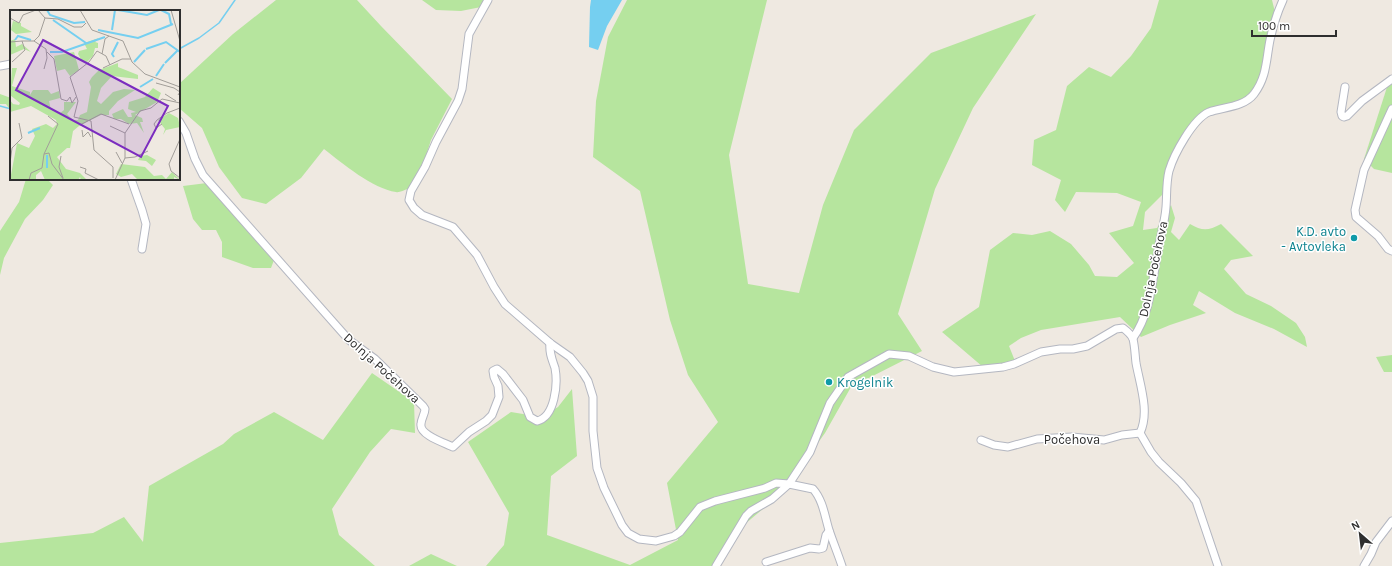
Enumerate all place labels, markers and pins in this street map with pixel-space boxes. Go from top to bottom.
place label: K.D. avto - Avtovleka [1281,224,1346,254]
marker: K.D. avto - Avtovleka [1349,233,1359,243]
place label: Krogelnik [837,375,893,390]
marker: Krogelnik [824,377,834,387]

